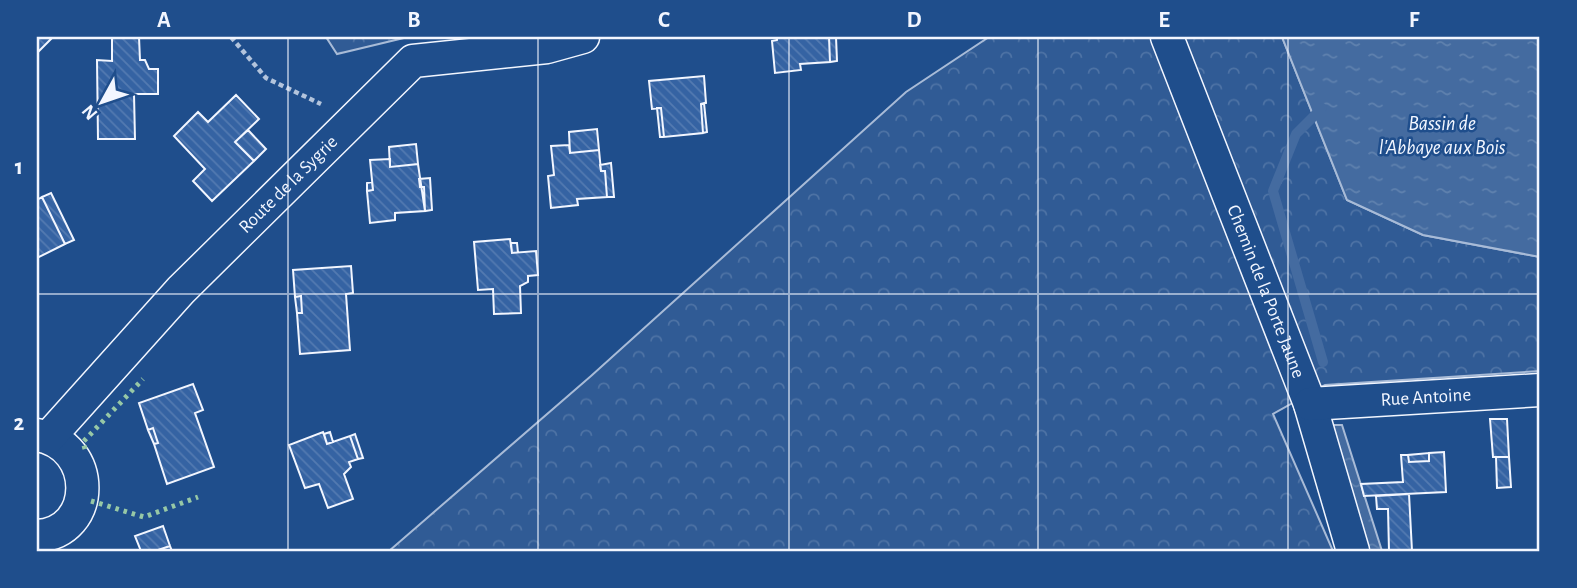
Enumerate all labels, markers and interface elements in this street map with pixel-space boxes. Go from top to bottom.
text: A [157,9,171,32]
text: B [407,9,421,32]
text: C [658,9,670,32]
text: D [906,9,922,32]
text: E [1158,9,1170,32]
text: F [1409,9,1420,32]
north arrow [66,66,136,136]
text: N [79,101,102,123]
water label: Bassin de l'Abbaye aux Bois [1378,113,1506,158]
street label: Route de la Sygrie [235,132,341,237]
text: 1 [15,156,23,179]
street label: Chemin de la Porte Jaune [1224,202,1308,381]
street label: Rue Antoine [1380,385,1472,409]
text: 2 [14,412,25,435]

